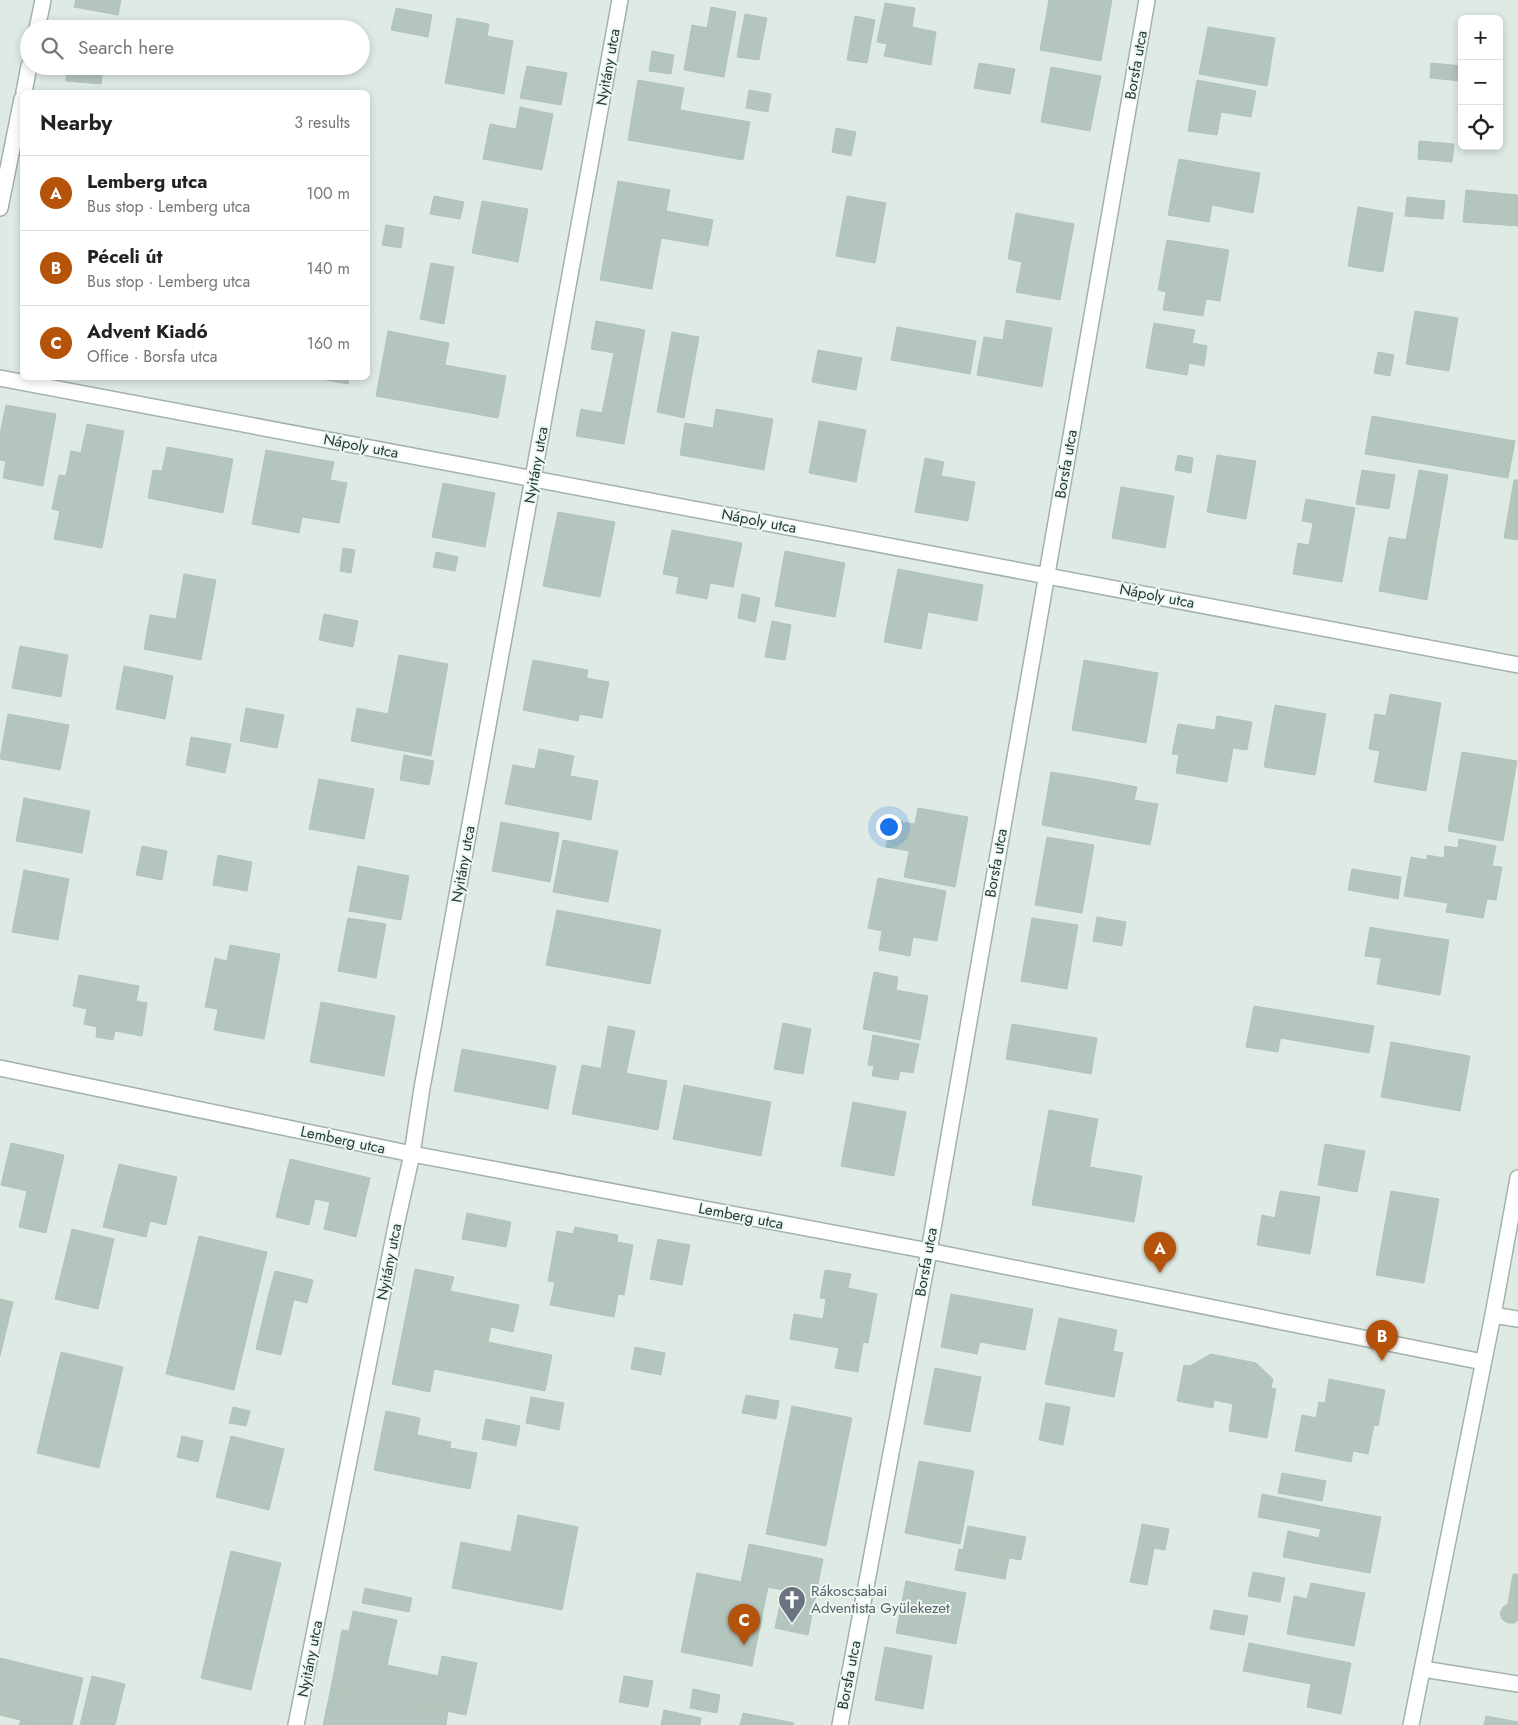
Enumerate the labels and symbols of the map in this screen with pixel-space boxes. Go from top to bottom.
street label: Nyitány utca [590,27,626,107]
street label: Borsfa utca [1119,29,1153,101]
street label: Nyitány utca [518,425,554,505]
street label: Nápoly utca [322,428,400,464]
street label: Borsfa utca [1049,428,1083,500]
street label: Nápoly utca [720,503,798,539]
street label: Nápoly utca [1118,578,1196,614]
your location [876,814,902,840]
street label: Nyitány utca [445,824,481,904]
street label: Borsfa utca [979,827,1013,899]
street label: Lemberg utca [299,1120,387,1160]
street label: Lemberg utca [697,1197,785,1235]
street label: Nyitány utca [371,1222,407,1302]
street label: Borsfa utca [909,1226,943,1298]
pin: A [1144,1232,1176,1273]
pin: B [1366,1320,1398,1361]
place label: Rákoscsabai Adventista Gyülekezet [811,1580,950,1619]
church icon: Rákoscsabai Adventista Gyülekezet [777,1585,807,1624]
pin: C [728,1604,760,1645]
street label: Nyitány utca [292,1619,328,1699]
street label: Borsfa utca [832,1639,866,1711]

